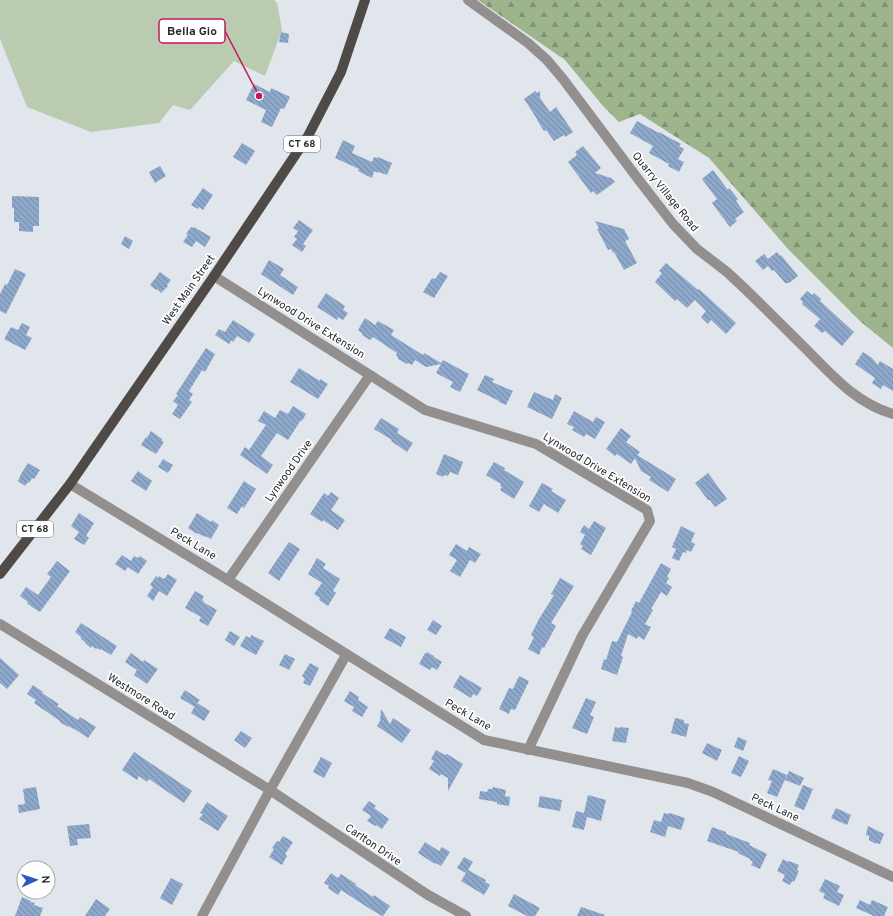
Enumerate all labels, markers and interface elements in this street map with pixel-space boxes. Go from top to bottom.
callout: Bella Gio [159,19,225,43]
text: Bella Gio [167,24,217,40]
road number: CT 68 [284,136,320,152]
street label: Quarry Village Road [629,149,701,235]
street label: West Main Street [160,252,218,328]
street label: Lynwood Drive Extension [255,284,367,362]
street label: Lynwood Drive Extension [540,430,654,506]
street label: Lynwood Drive [262,437,316,505]
road number: CT 68 [17,521,53,537]
street label: Peck Lane [167,525,219,563]
street label: Westmore Road [105,671,177,723]
street label: Peck Lane [442,696,494,734]
street label: Peck Lane [749,791,801,825]
street label: Carlton Drive [342,821,404,869]
north arrow [16,860,56,900]
text: N [38,875,52,884]

